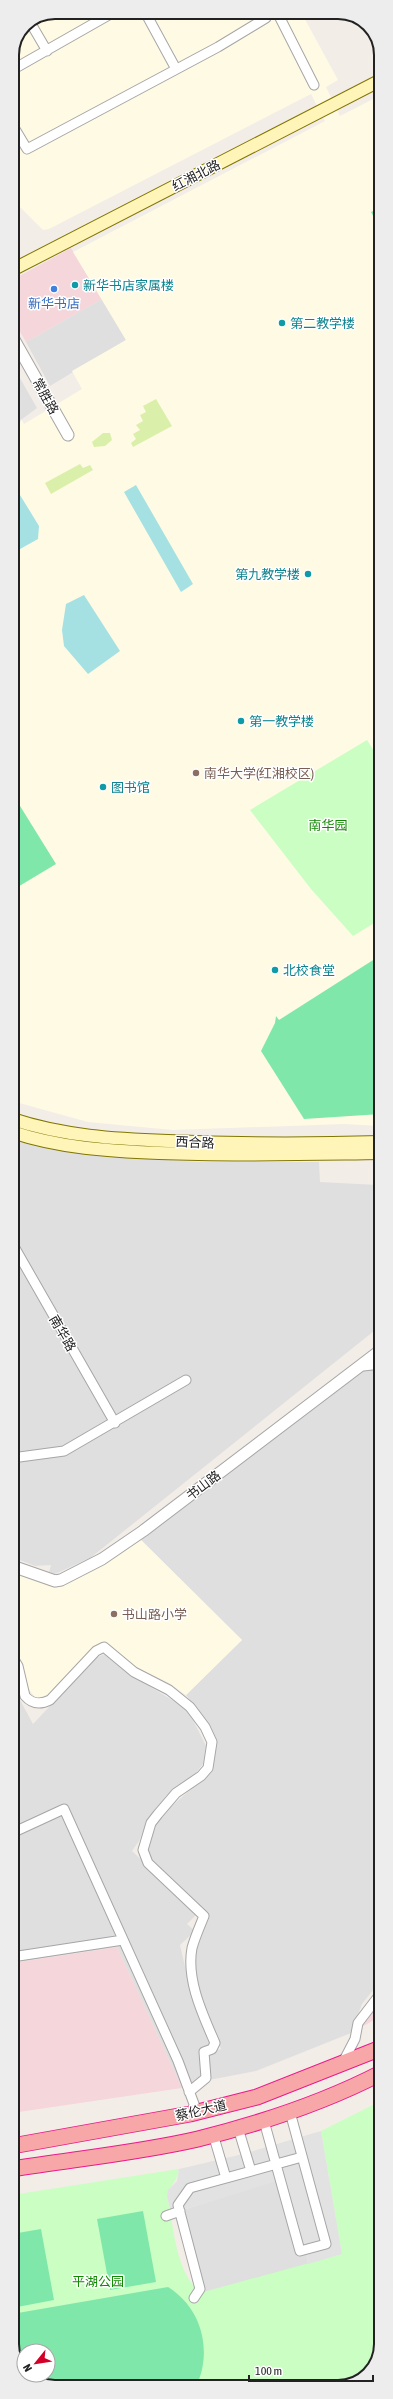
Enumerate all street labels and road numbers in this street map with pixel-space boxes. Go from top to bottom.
street label: 红湘北路 [170,157,223,194]
street label: 常胜路 [30,376,62,417]
street label: 西合路 [175,1134,215,1151]
street label: 南华路 [46,1313,79,1354]
street label: 书山路 [183,1468,223,1503]
street label: 蔡伦大道 [174,2097,228,2124]

